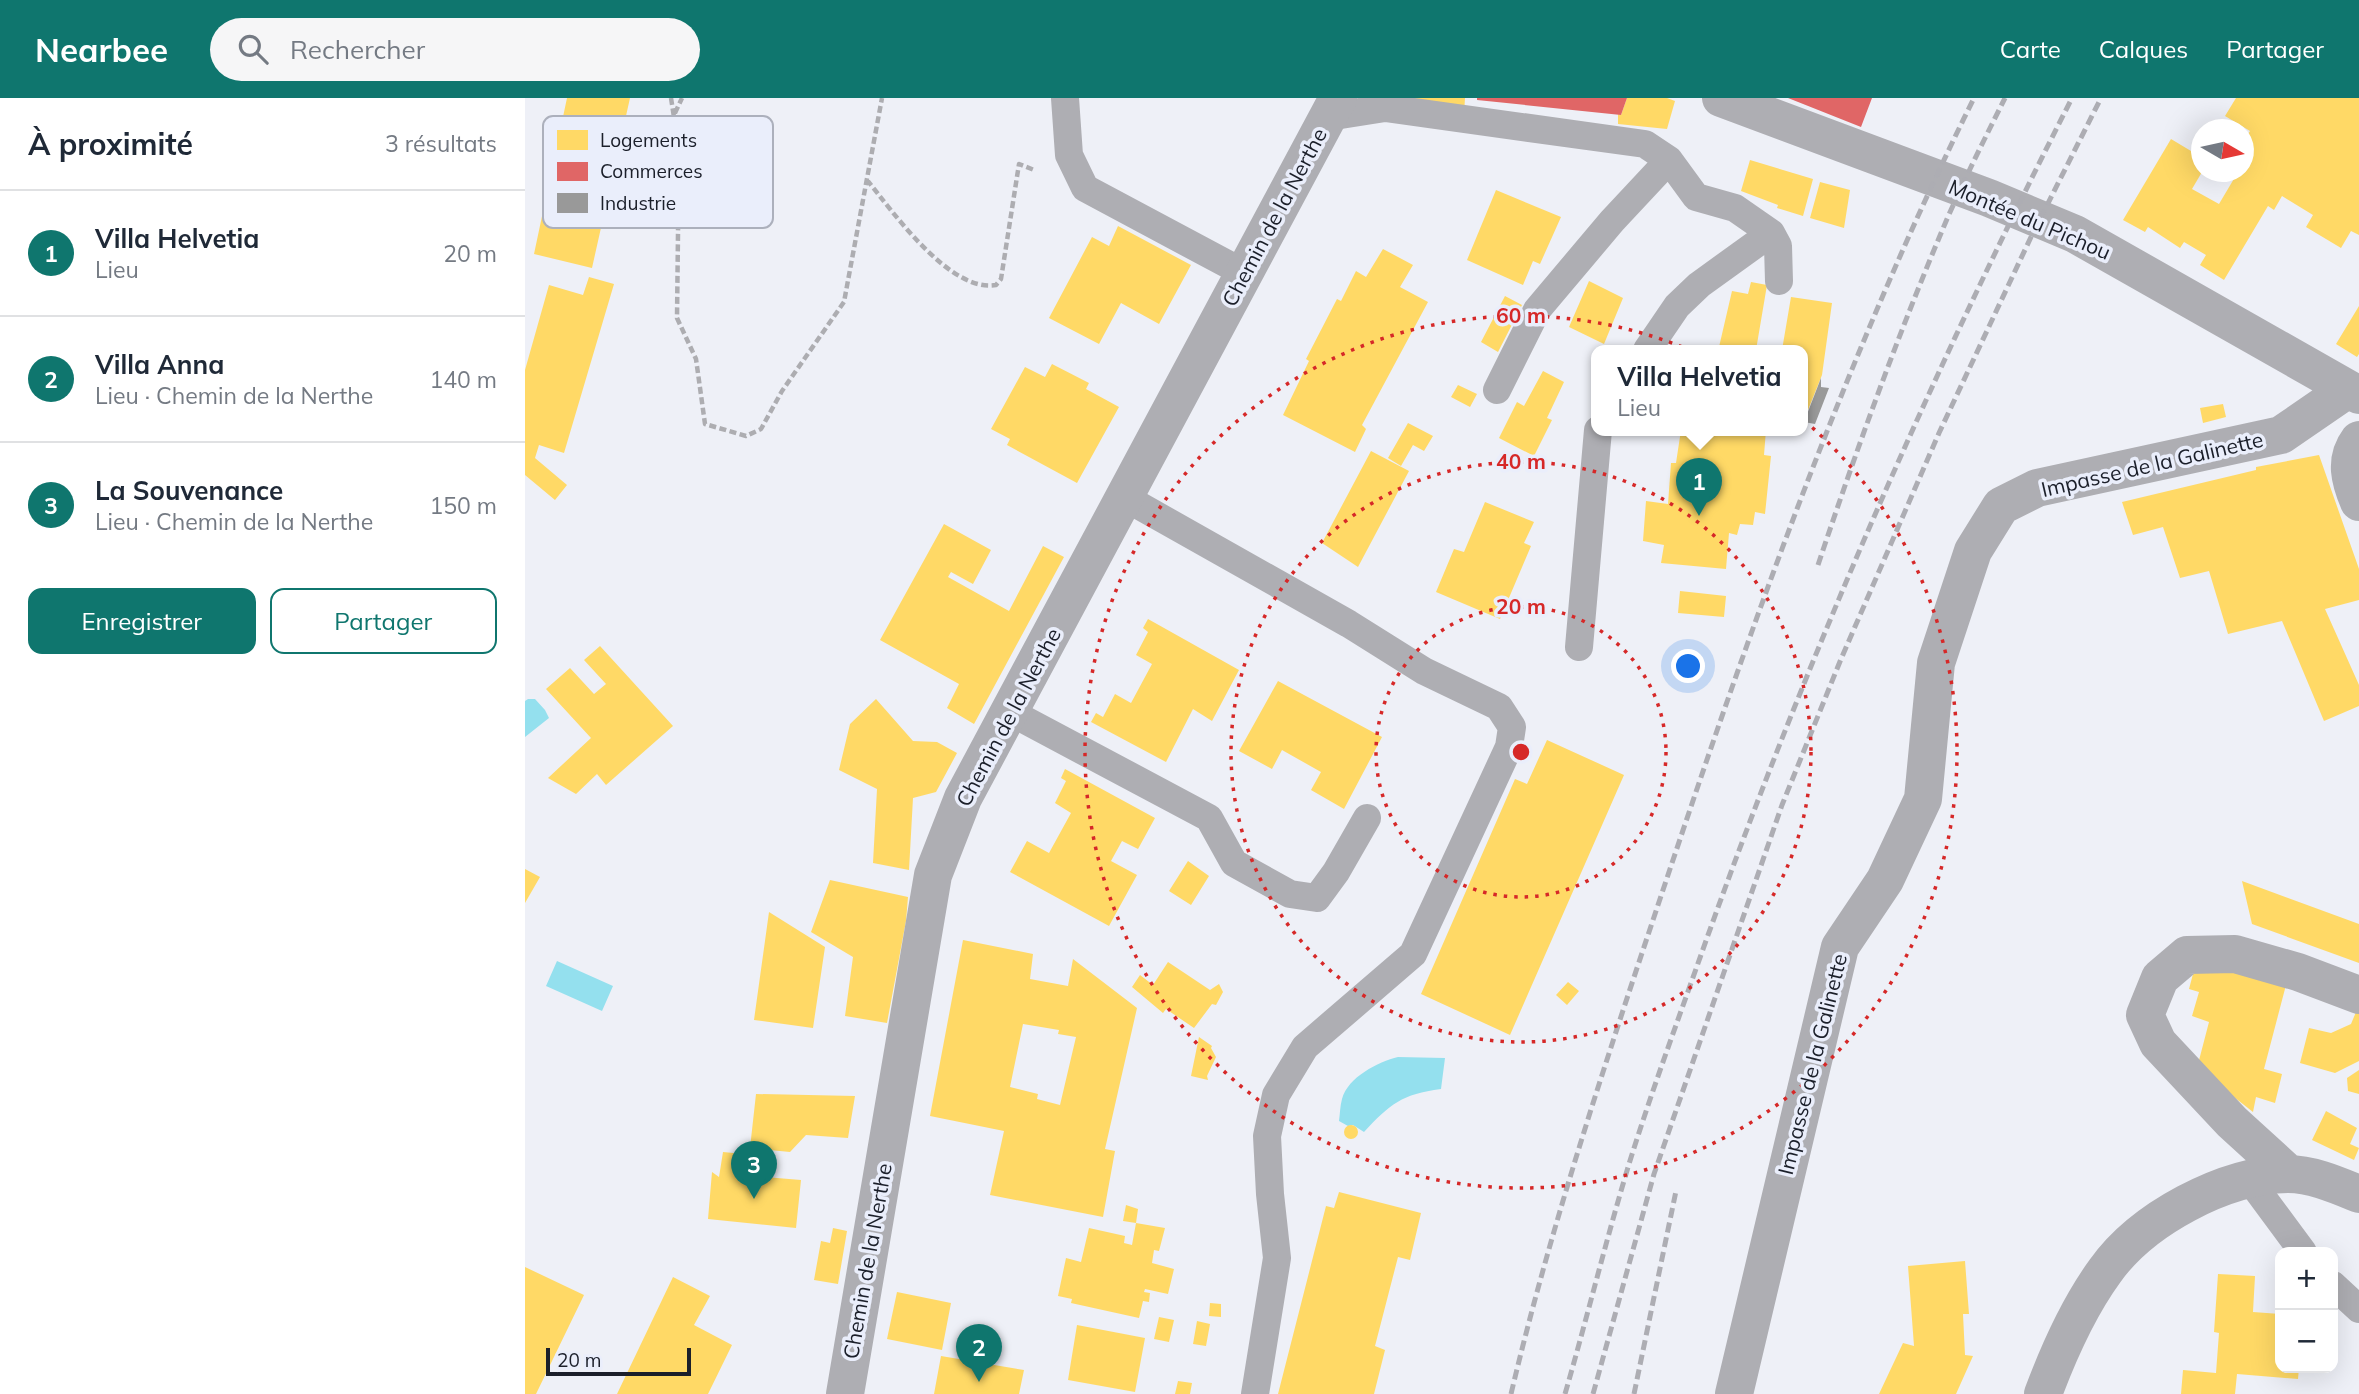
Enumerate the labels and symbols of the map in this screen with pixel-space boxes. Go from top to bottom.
legend [543,116,773,228]
north arrow [2191,119,2254,182]
street label: Chemin de la Nerthe [1216,123,1332,311]
text: Logements [600,128,697,152]
text: Commerces [600,159,703,183]
street label: Montée du Pichou [1945,173,2115,265]
text: Industrie [600,191,676,215]
text: 60 m [1496,302,1546,328]
street label: Impasse de la Galinette [2039,426,2265,502]
text: 40 m [1496,448,1546,474]
pin: 1 [1676,458,1722,516]
text: 20 m [1496,593,1546,619]
street label: Chemin de la Nerthe [950,623,1066,811]
your location [1671,649,1705,683]
centre of rings [1509,740,1533,764]
street label: Impasse de la Galinette [1772,951,1852,1177]
pin: 3 [731,1141,777,1199]
street label: Chemin de la Nerthe [837,1161,897,1361]
pin: 2 [956,1324,1002,1382]
scale bar [546,1345,691,1377]

